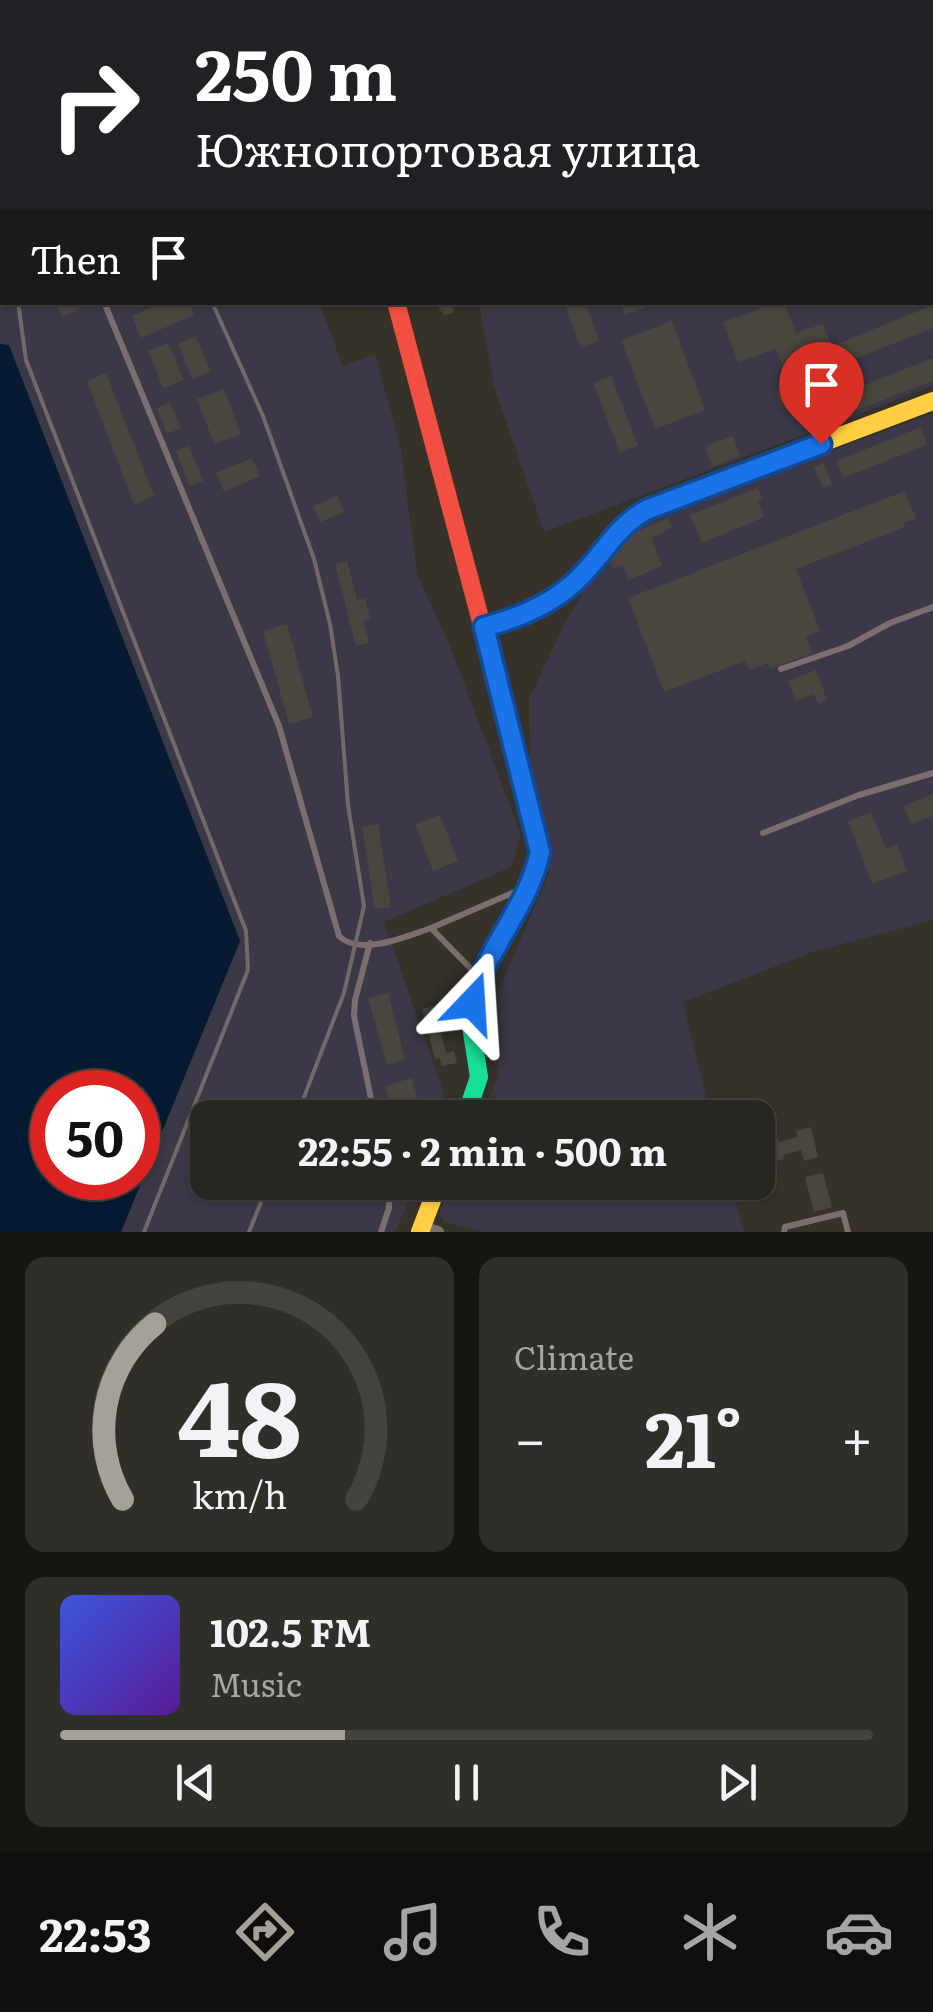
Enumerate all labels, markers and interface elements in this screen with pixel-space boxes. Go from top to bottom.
text: 250 m [195,19,397,123]
icon: right [30,40,160,170]
text: Южнопортовая улица [195,114,700,181]
text: Then [30,229,121,286]
icon: arrive [141,230,196,285]
pin [779,342,864,445]
icon: arrive [794,357,849,412]
position arrow [420,951,524,1055]
speed limit sign: 50 [30,1070,160,1200]
text: 22:55 · 2 min · 500 m [298,1121,667,1178]
text: Climate [514,1332,634,1380]
text: 48 [178,1334,301,1489]
text: 21° [645,1380,742,1491]
text: − [514,1395,546,1477]
text: + [841,1395,873,1477]
text: km/h [192,1467,287,1520]
text: 102.5 FM [210,1602,371,1659]
text: Music [210,1659,302,1707]
icon: previous [168,1755,223,1810]
icon: pause [439,1755,494,1810]
icon: next [710,1755,765,1810]
icon: directions [230,1897,300,1967]
icon: music [378,1897,448,1967]
icon: phone [527,1897,597,1967]
icon: climate [675,1897,745,1967]
icon: car [824,1897,894,1967]
text: 22:53 [39,1899,152,1966]

